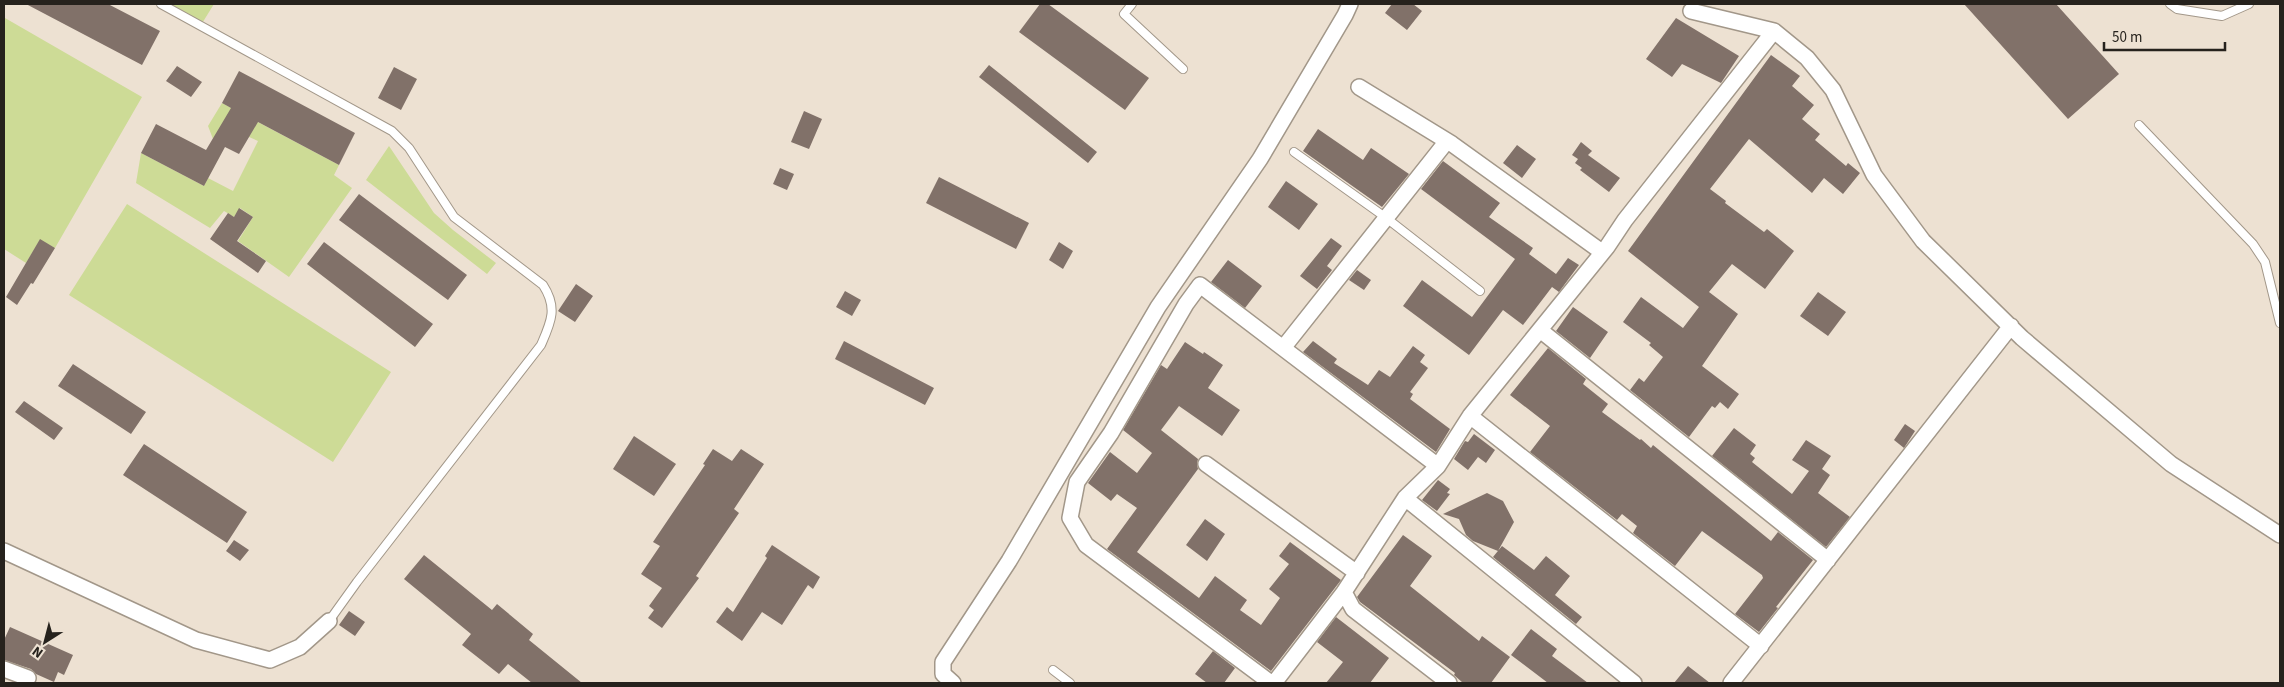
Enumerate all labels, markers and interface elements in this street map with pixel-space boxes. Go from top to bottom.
scale bar [2104,20,2225,52]
text: 50 m [2112,27,2142,48]
north arrow [20,617,70,667]
text: N [28,641,48,663]

